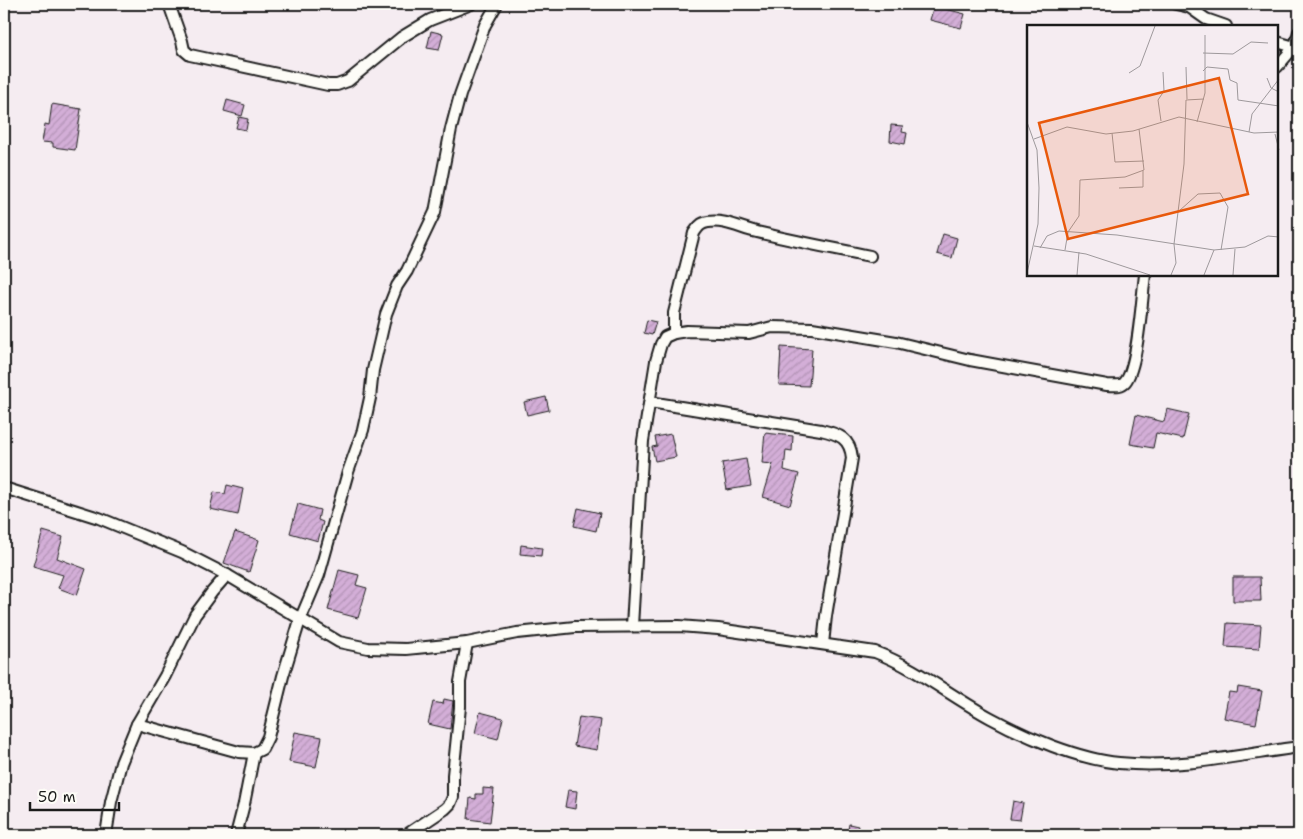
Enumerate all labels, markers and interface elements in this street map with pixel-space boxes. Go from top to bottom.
inset map [1027,25,1278,276]
scale bar [30,779,119,811]
text: 50 m [38,787,76,807]

